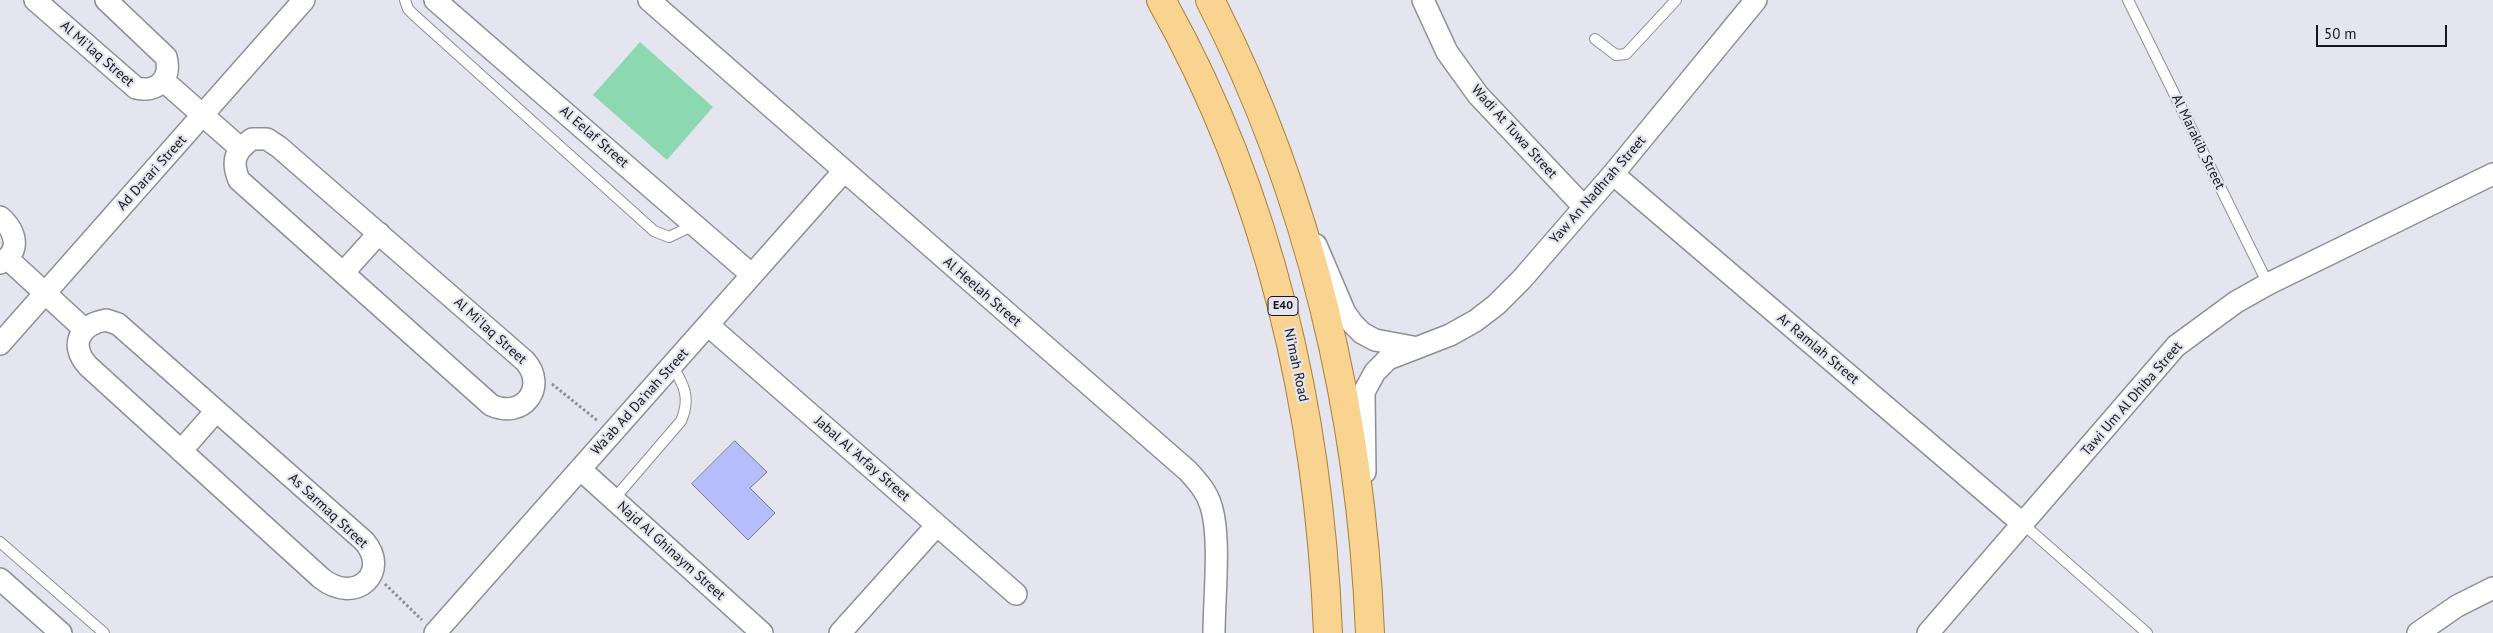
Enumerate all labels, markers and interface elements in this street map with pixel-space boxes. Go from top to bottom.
scale bar [2318,15,2449,47]
street label: Al Mi'laq Street [57,18,137,90]
text: 50 m [2324,24,2357,43]
street label: Wadi At Tuwa Street [1468,82,1560,182]
street label: Al Marakib Street [2168,92,2228,192]
street label: Al Eelaf Street [556,103,632,171]
street label: Ad Darari Street [114,132,190,214]
street label: Yaw An Nadhrah Street [1546,132,1650,248]
street label: Al Heelah Street [940,254,1024,330]
street label: Al Mi'laq Street [450,294,530,368]
road number: E40 [1268,296,1298,316]
street label: Ar Ramlah Street [1774,310,1862,388]
street label: Ni'mah Road [1280,327,1312,403]
street label: Tawi Um Al Dhiba Street [2078,338,2186,460]
street label: Wa'ab Ad Da'nah Street [588,345,692,459]
street label: Jabal Al 'Arfay Street [811,413,913,505]
street label: As Sarmaq Street [285,470,371,552]
street label: Najd Al Ghinaym Street [614,498,728,604]

